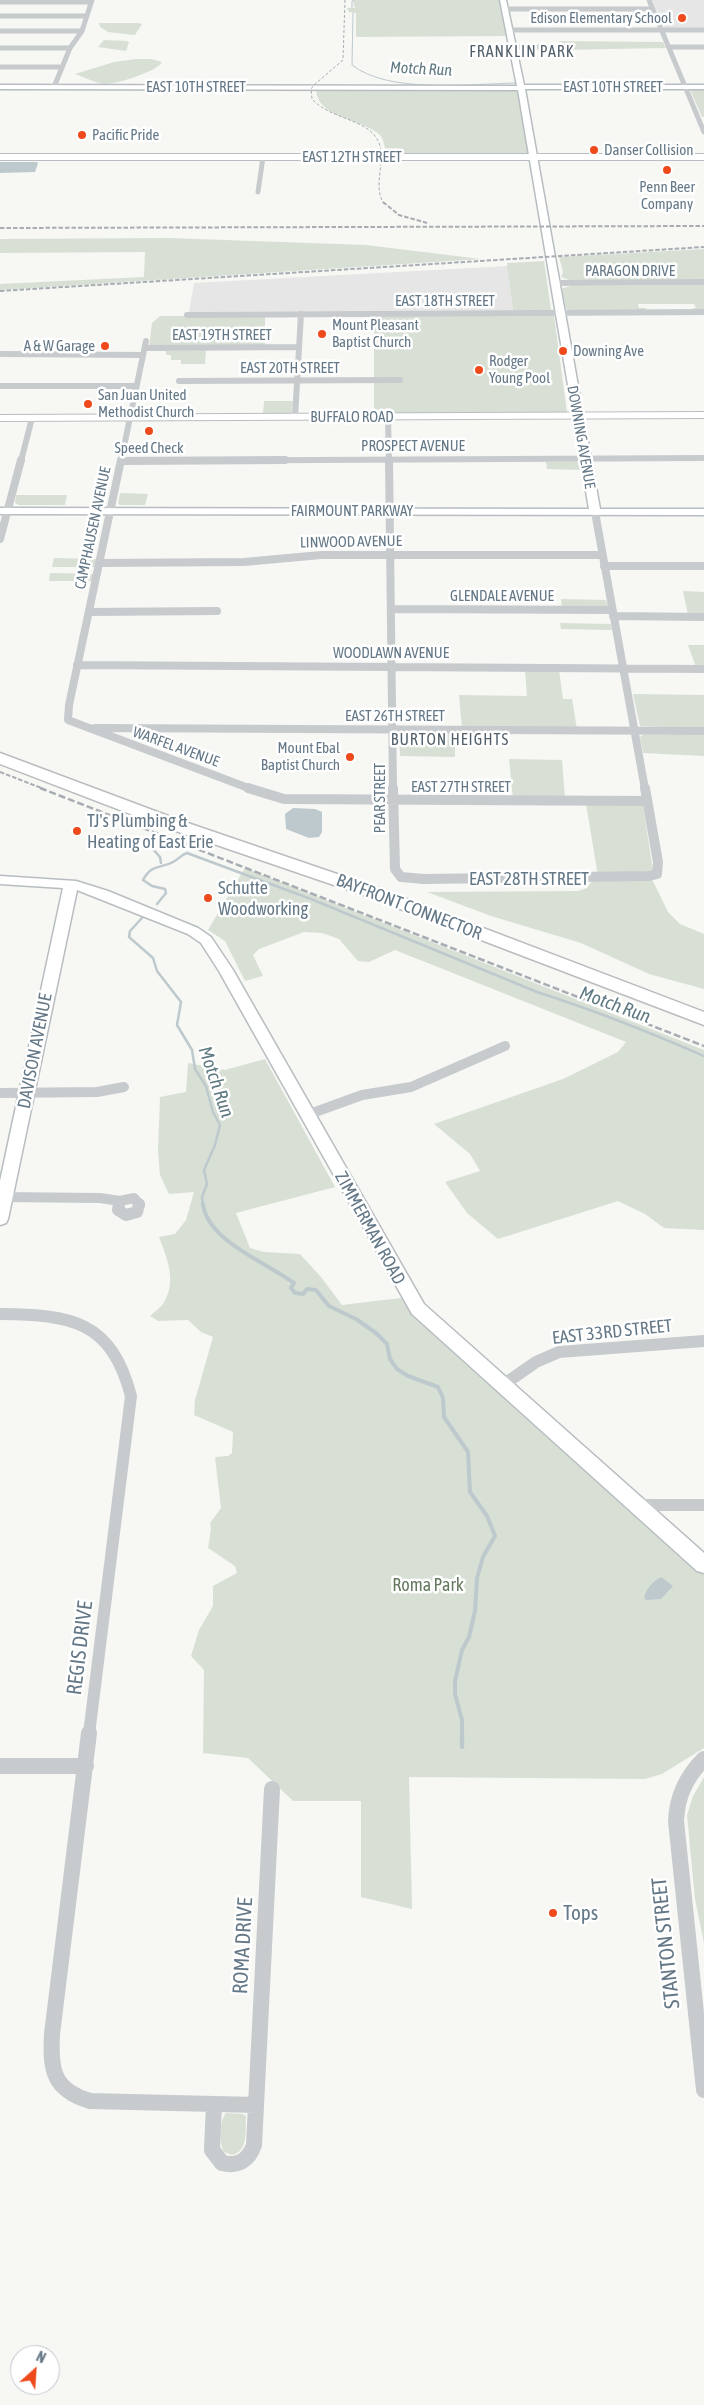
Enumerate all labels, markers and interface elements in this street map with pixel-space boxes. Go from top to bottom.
place label: Edison Elementary School [530,9,672,27]
marker: Edison Elementary School [676,12,688,24]
district label: FRANKLIN PARK [468,42,576,62]
water label: Motch Run [390,58,452,80]
street label: EAST 10TH STREET [146,78,246,96]
street label: EAST 10TH STREET [563,78,663,96]
place label: Pacific Pride [92,126,159,144]
marker: Pacific Pride [76,129,88,141]
place label: Danser Collision [604,141,694,159]
marker: Danser Collision [588,144,600,156]
street label: EAST 12TH STREET [302,148,402,166]
marker: Penn Beer Company [661,164,673,176]
place label: Penn Beer Company [639,178,695,213]
street label: PARAGON DRIVE [585,262,675,280]
street label: EAST 18TH STREET [395,292,495,310]
place label: Mount Pleasant Baptist Church [332,316,419,351]
street label: EAST 19TH STREET [172,326,272,344]
marker: Mount Pleasant Baptist Church [316,328,328,340]
place label: A & W Garage [24,337,95,355]
marker: A & W Garage [99,340,111,352]
place label: Downing Ave [573,342,644,360]
marker: Downing Ave [557,345,569,357]
place label: Rodger Young Pool [489,352,550,387]
street label: EAST 20TH STREET [240,359,340,377]
marker: Rodger Young Pool [473,364,485,376]
street label: DOWNING AVENUE [563,384,599,490]
place label: San Juan United Methodist Church [98,386,194,421]
marker: San Juan United Methodist Church [82,398,94,410]
street label: BUFFALO ROAD [310,408,394,426]
marker: Speed Check [143,425,155,437]
street label: PROSPECT AVENUE [361,437,465,455]
place label: Speed Check [115,439,183,457]
street label: CAMPHAUSEN AVENUE [71,465,115,591]
street label: FAIRMOUNT PARKWAY [291,502,413,520]
street label: LINWOOD AVENUE [300,532,402,552]
street label: GLENDALE AVENUE [450,587,554,605]
street label: WOODLAWN AVENUE [333,644,449,662]
street label: EAST 26TH STREET [345,707,445,725]
street label: WARFEL AVENUE [130,723,222,771]
district label: BURTON HEIGHTS [389,730,511,750]
place label: Mount Ebal Baptist Church [261,739,340,774]
marker: Mount Ebal Baptist Church [344,751,356,763]
street label: PEAR STREET [371,763,389,833]
street label: EAST 27TH STREET [411,778,511,796]
place label: TJ's Plumbing & Heating of East Erie [87,810,213,852]
marker: TJ's Plumbing & Heating of East Erie [71,825,83,837]
street label: EAST 28TH STREET [469,868,589,890]
street label: BAYFRONT CONNECTOR [333,869,485,945]
place label: Schutte Woodworking [218,877,308,920]
marker: Schutte Woodworking [202,892,214,904]
water label: Motch Run [576,982,654,1028]
street label: DAVISON AVENUE [13,992,57,1110]
water label: Motch Run [193,1043,239,1121]
street label: ZIMMERMAN ROAD [330,1168,410,1288]
street label: EAST 33RD STREET [551,1315,673,1349]
park label: Roma Park [392,1574,464,1596]
street label: REGIS DRIVE [62,1600,98,1696]
street label: STANTON STREET [647,1876,685,2010]
street label: ROMA DRIVE [228,1897,258,1995]
place label: Tops [563,1900,598,1926]
marker: Tops [547,1907,559,1919]
north arrow [10,2345,60,2395]
text: N [34,2348,48,2366]

